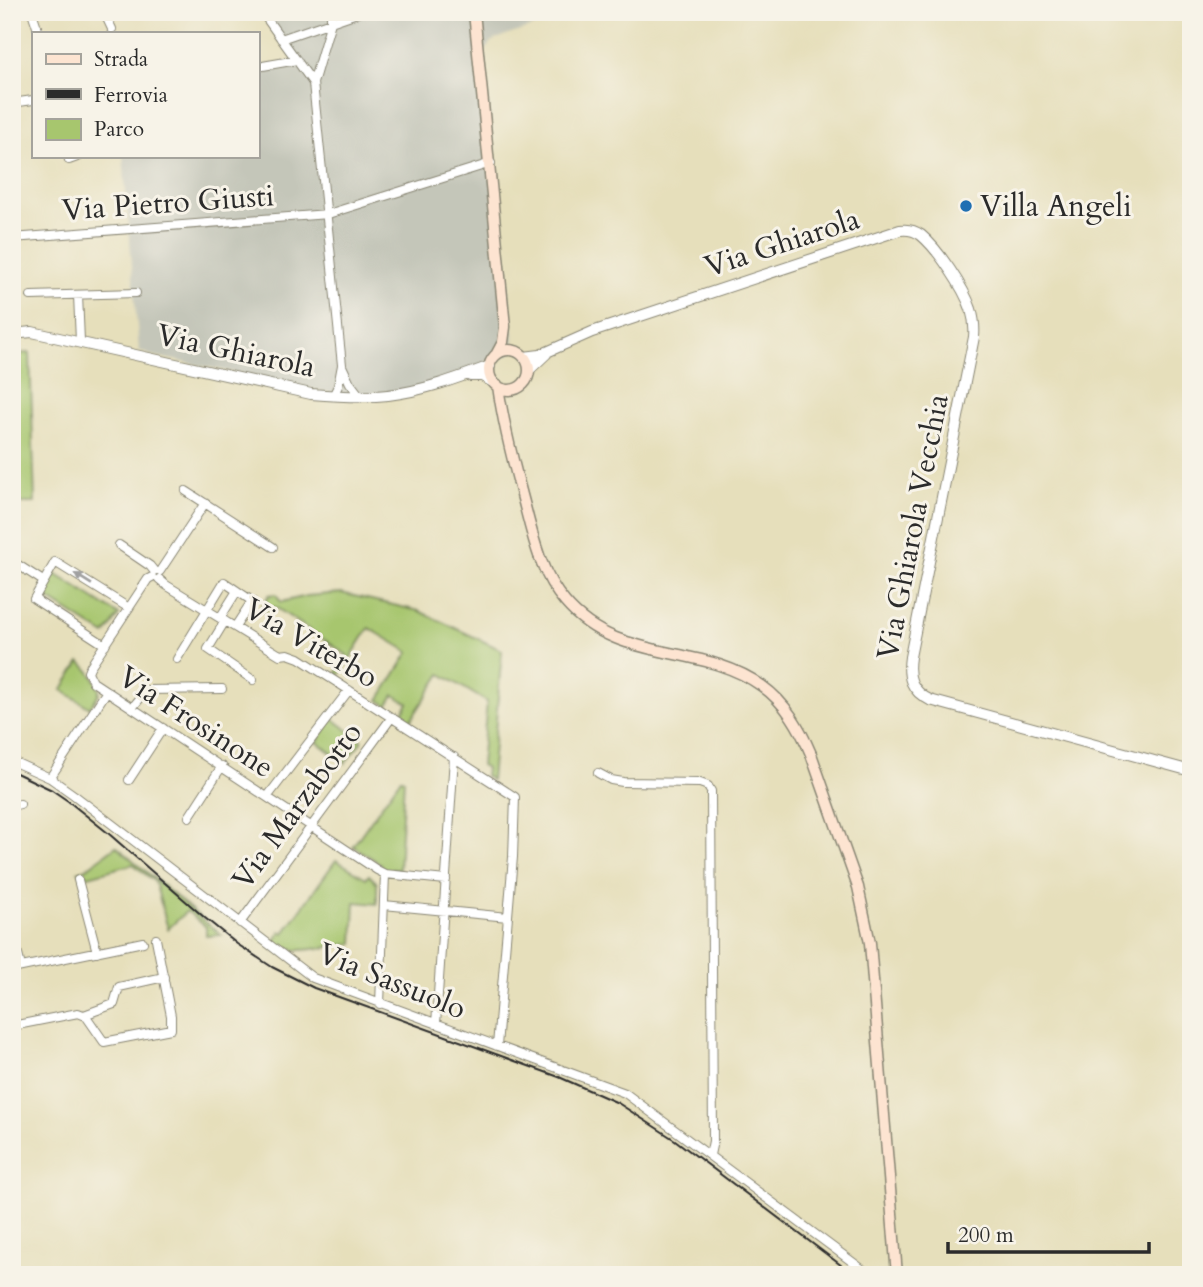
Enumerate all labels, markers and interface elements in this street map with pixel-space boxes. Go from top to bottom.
legend [32,32,259,158]
text: Strada [94,45,148,74]
text: Ferrovia [94,81,168,110]
text: Parco [94,115,144,144]
street label: Via Pietro Giusti [61,175,275,231]
place label: Villa Angeli [980,186,1132,227]
marker: Villa Angeli [958,198,974,214]
street label: Via Ghiarola [699,199,865,287]
street label: Via Ghiarola [153,314,319,388]
street label: Via Ghiarola Vecchia [867,391,959,663]
one-way arrow [73,573,92,586]
street label: Via Viterbo [237,588,385,698]
street label: Via Frosinone [110,656,282,788]
street label: Via Marzabotto [222,714,372,898]
street label: Via Sassuolo [312,933,472,1029]
scale bar [948,1210,1149,1254]
text: 200 m [958,1221,1014,1250]

